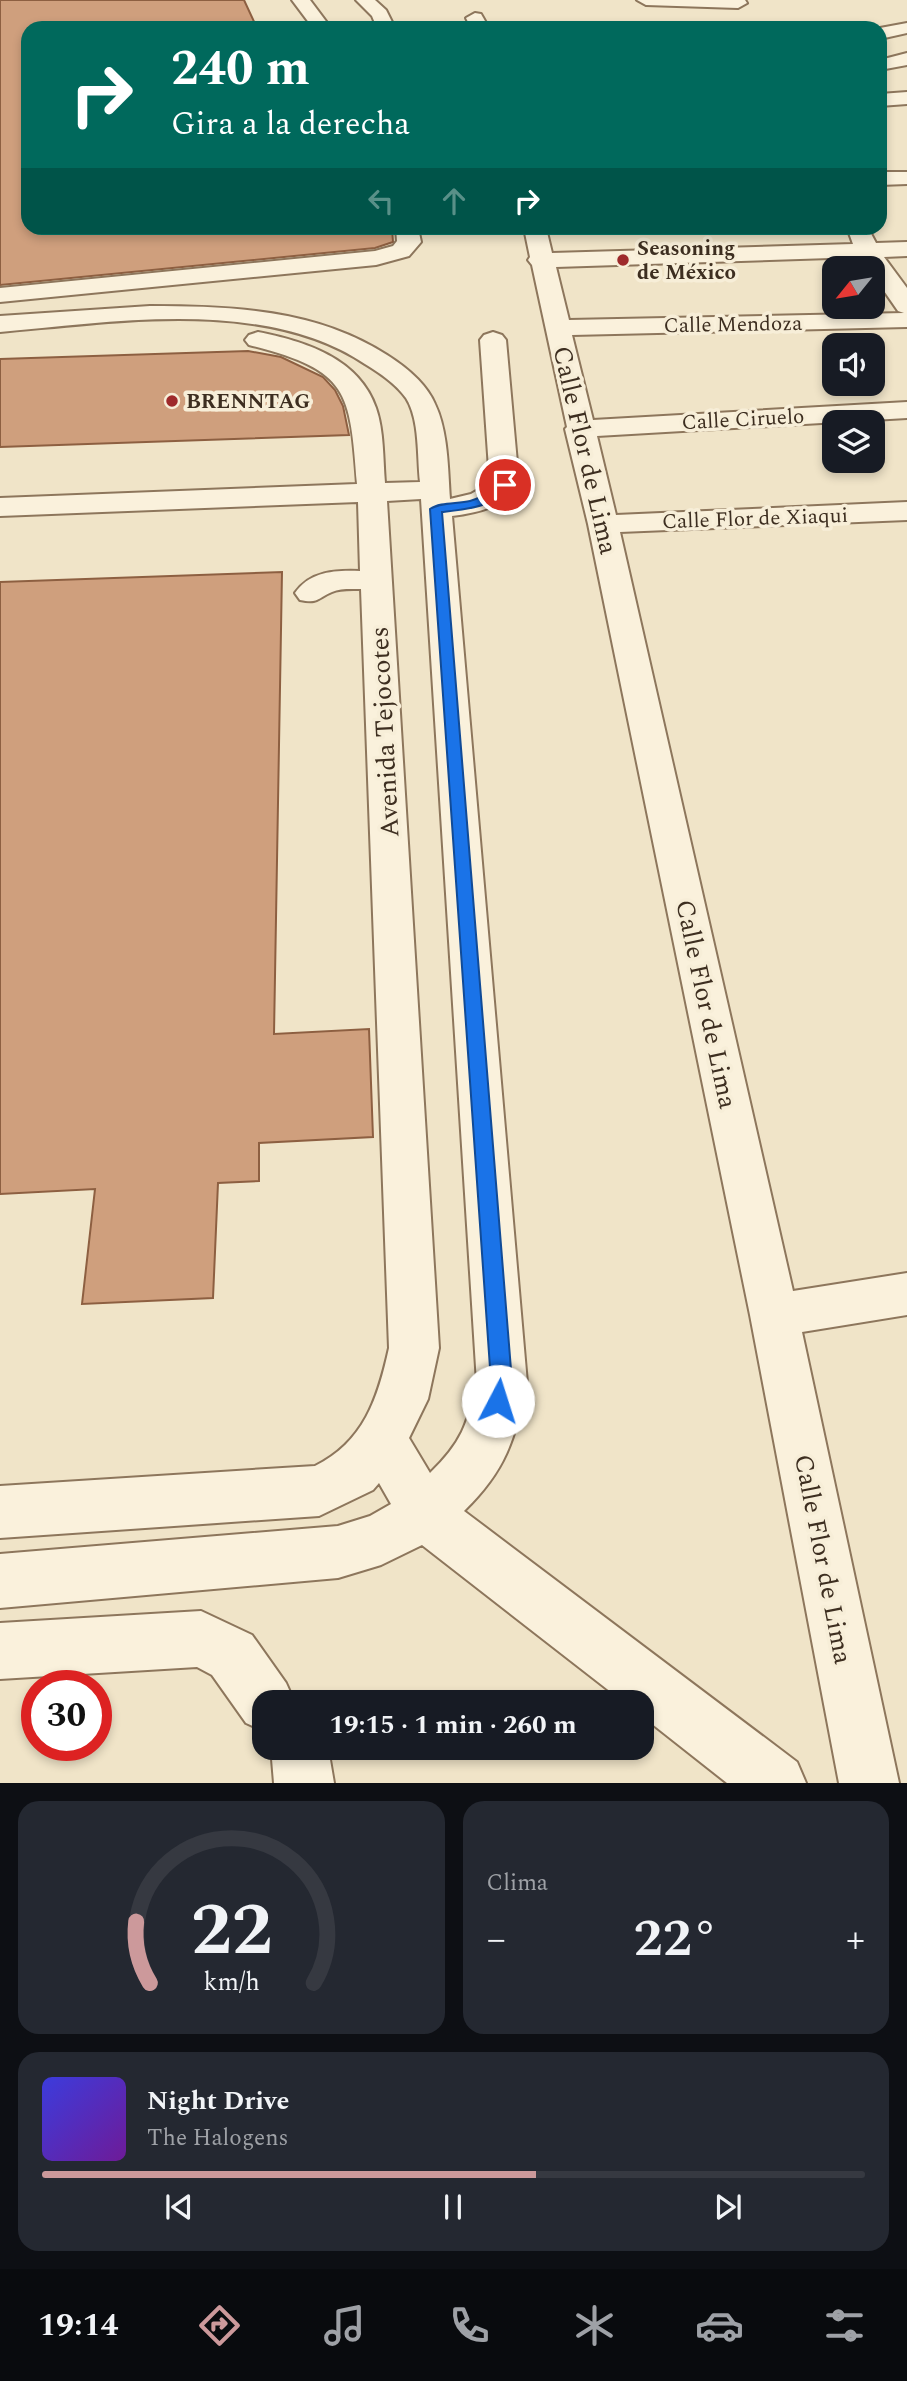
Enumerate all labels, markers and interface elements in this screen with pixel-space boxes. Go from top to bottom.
text: 240 m [171,32,310,107]
icon: right [56,49,147,140]
text: Gira a la derecha [171,100,410,149]
icon: left [362,182,400,220]
icon: ahead [435,182,473,220]
icon: right [508,182,546,220]
place label: Seasoning de México [637,233,736,289]
marker: Seasoning de México [615,252,631,268]
north arrow [822,256,886,318]
map controls [822,256,885,473]
street label: Calle Mendoza [663,308,803,342]
button: sound [822,333,885,396]
street label: Calle Flor de Lima [542,342,629,559]
place label: BRENNTAG [186,386,310,418]
marker: BRENNTAG [164,393,180,409]
street label: Calle Ciruelo [681,401,805,439]
button: layers [822,410,885,473]
pin [475,455,535,515]
icon: arrive [486,466,524,504]
street label: Calle Flor de Xiaqui [661,500,849,538]
street label: Avenida Tejocotes [360,626,410,838]
street label: Calle Flor de Lima [664,896,748,1113]
position arrow [461,1364,535,1438]
street label: Calle Flor de Lima [783,1451,863,1668]
speed limit sign: 30 [21,1670,112,1761]
text: 19:15 · 1 min · 260 m [329,1705,577,1745]
text: Clima [487,1866,548,1901]
text: 22 [190,1877,272,1988]
text: 22° [634,1900,718,1979]
text: − [487,1911,506,1969]
text: + [846,1911,865,1969]
text: km/h [203,1964,259,2002]
text: Night Drive [147,2081,289,2121]
text: The Halogens [147,2121,289,2156]
icon: previous [160,2188,198,2226]
icon: pause [434,2188,472,2226]
icon: next [709,2188,747,2226]
text: 19:14 [38,2301,118,2350]
icon: directions [195,2301,244,2350]
icon: music [320,2301,369,2350]
icon: phone [445,2301,494,2350]
icon: climate [570,2301,619,2350]
icon: car [695,2301,744,2350]
icon: filters [820,2301,869,2350]

